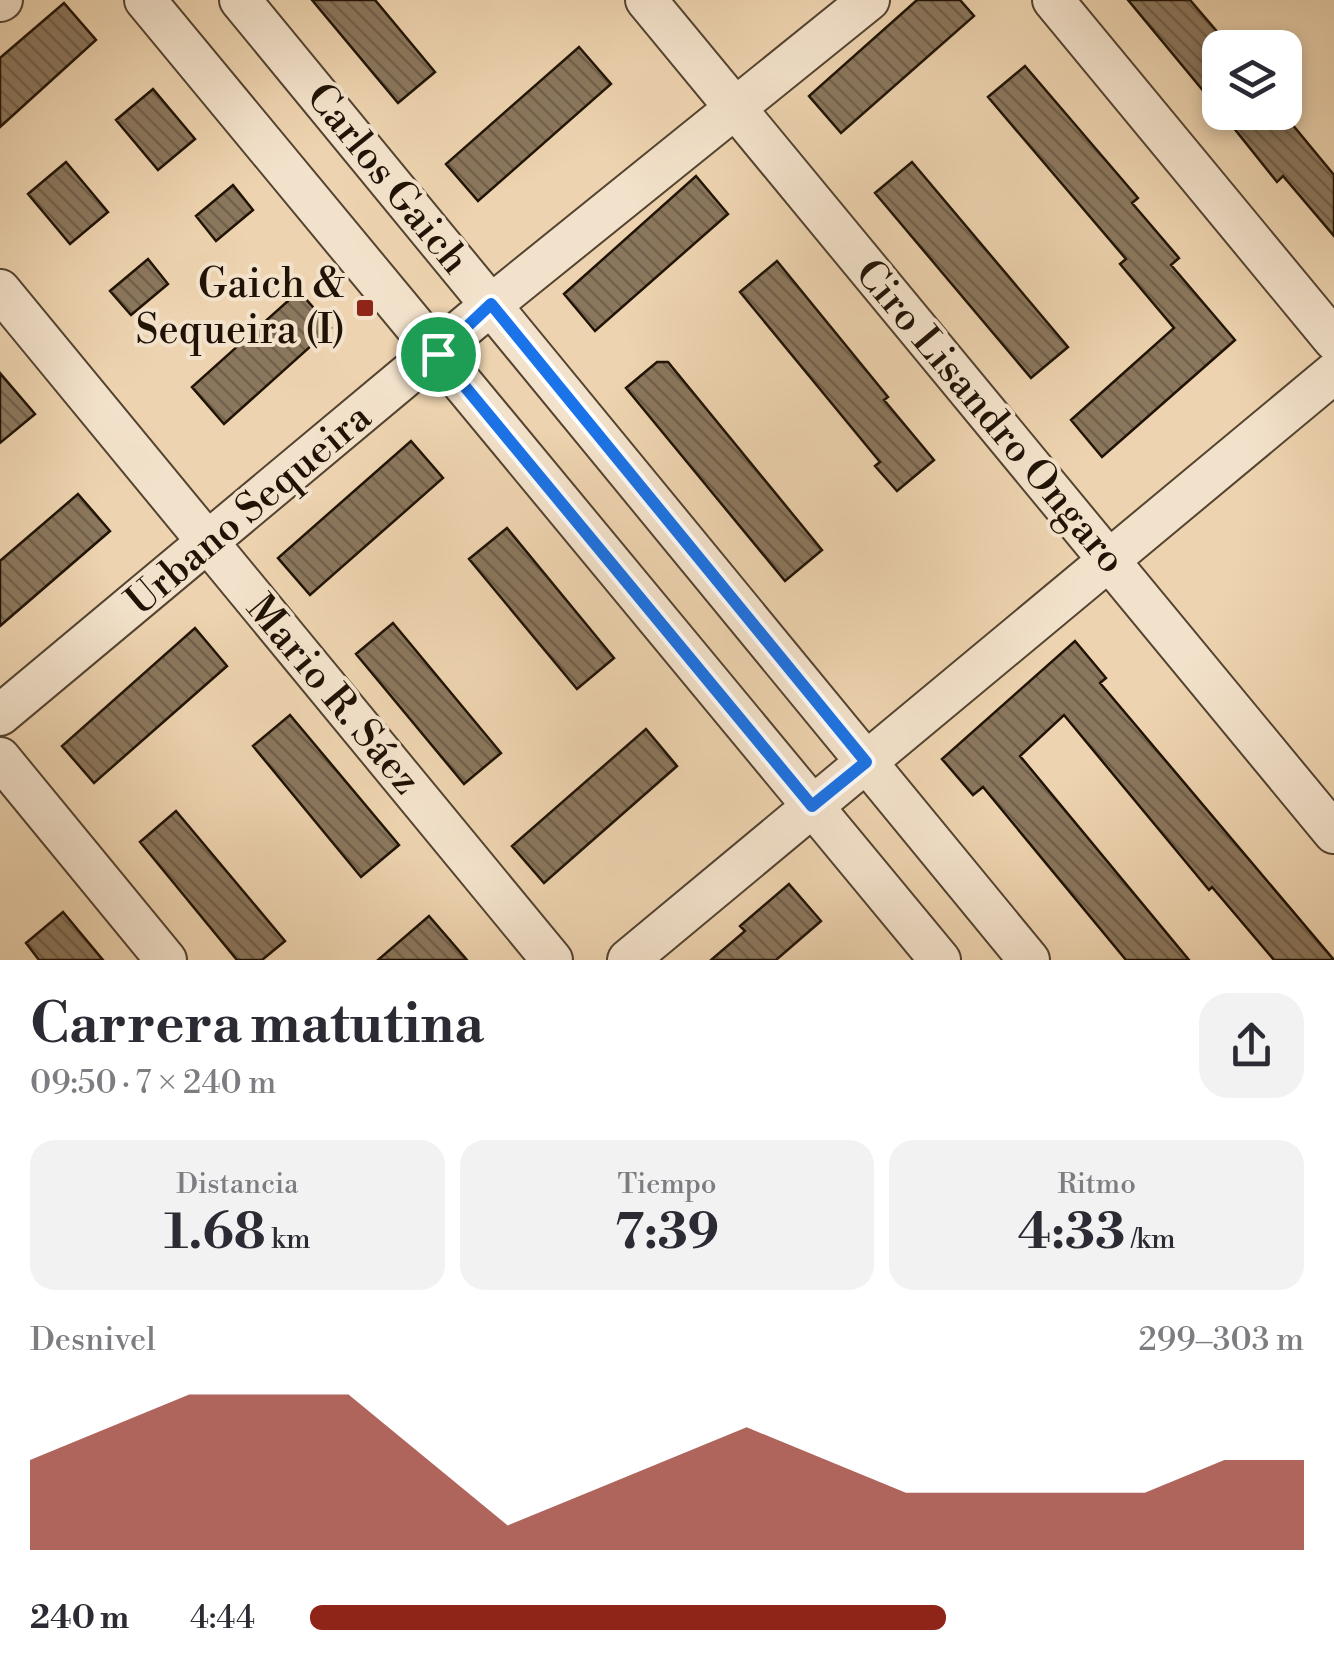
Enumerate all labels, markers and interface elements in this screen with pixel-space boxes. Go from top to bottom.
map controls [1202,30,1302,130]
button: layers [1202,30,1302,130]
street label: Carlos Gaich [295,73,479,285]
street label: Ciro Lisandro Ongaro [843,250,1136,585]
place label: Gaich & Sequeira (I) [135,260,345,356]
marker: Gaich & Sequeira (I) [354,297,376,319]
pin [396,312,481,397]
icon: arrive [411,327,466,382]
street label: Urbano Sequeira [116,392,382,627]
street label: Mario R. Sáez [235,585,431,805]
text: Carrera matutina [30,991,484,1060]
button: share [1199,993,1304,1098]
text: 09:50 · 7 × 240 m [30,1063,276,1103]
text: Distancia [176,1167,298,1202]
text: Tiempo [617,1167,717,1202]
text: Ritmo [1057,1167,1136,1202]
text: 1.68 [164,1202,266,1264]
text: 7:39 [615,1202,719,1264]
text: 4:33 [1018,1202,1125,1264]
text: km [266,1222,311,1257]
text: /km [1125,1222,1175,1257]
text: Desnivel [30,1320,156,1360]
text: 299–303 m [1139,1320,1304,1360]
text: 240 m [30,1598,129,1638]
text: 4:44 [190,1598,255,1638]

